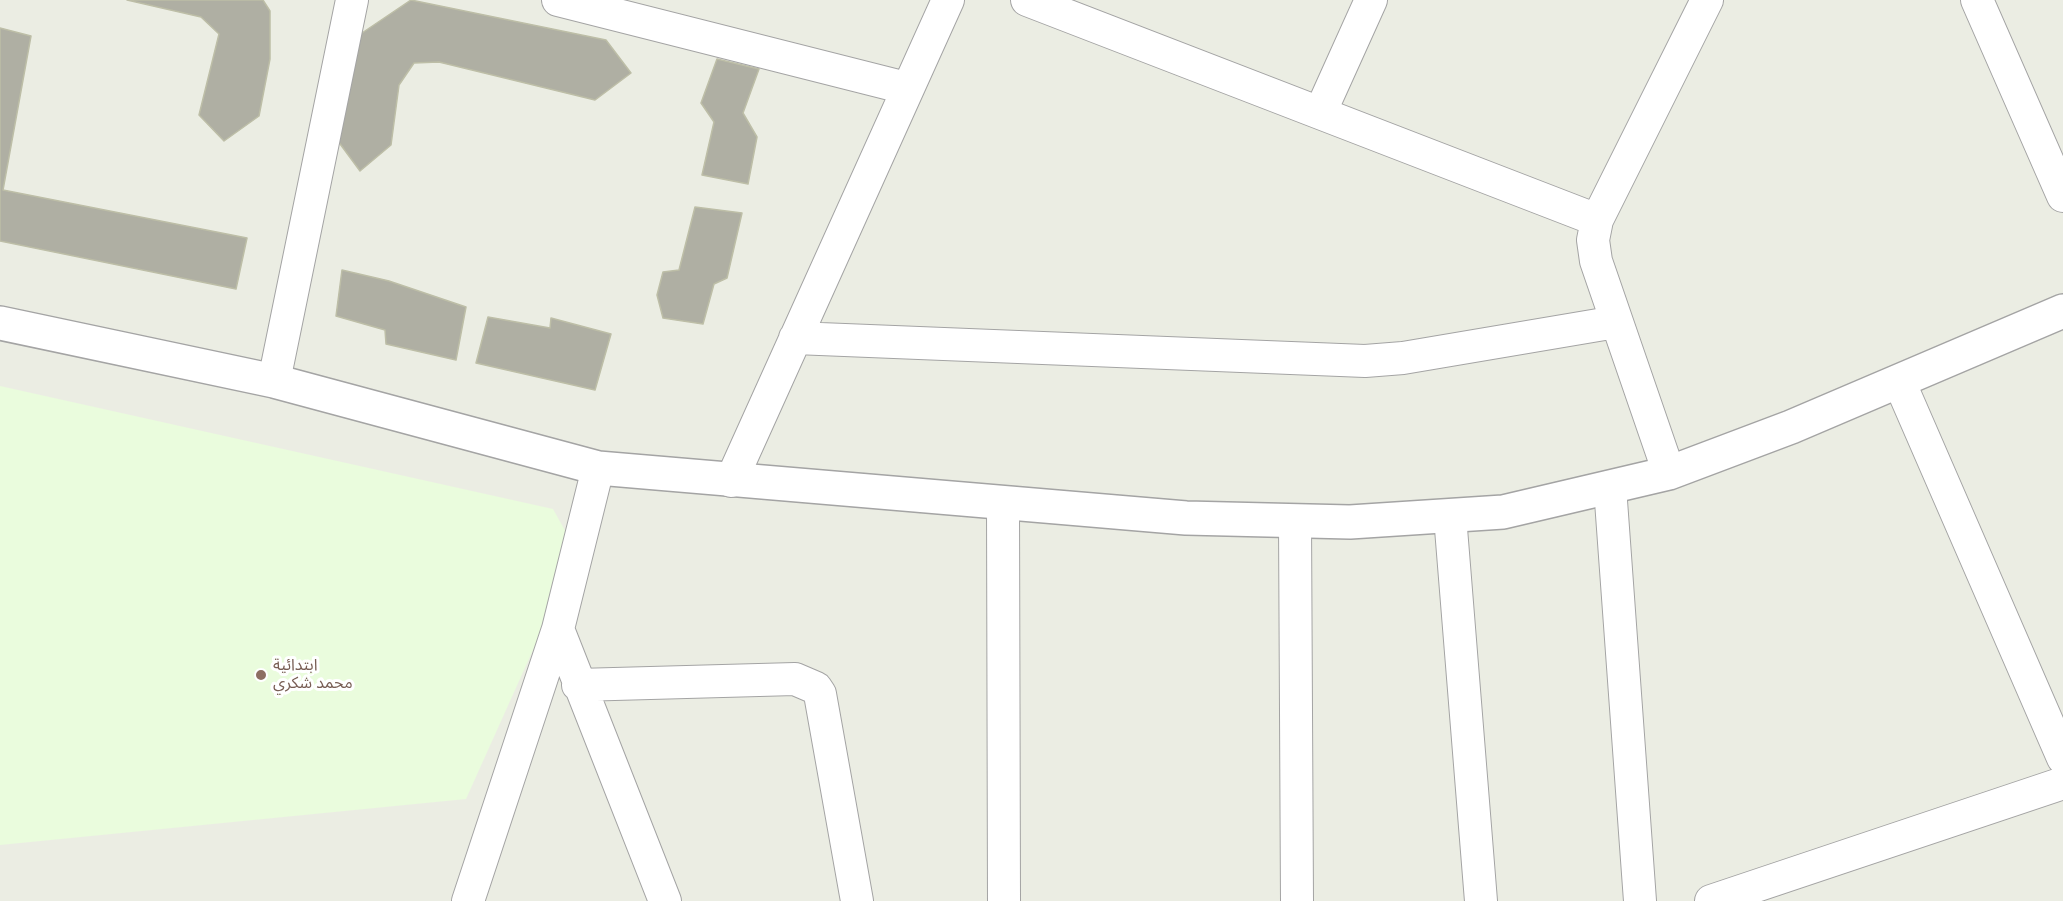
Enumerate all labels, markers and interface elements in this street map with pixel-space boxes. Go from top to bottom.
place label: ابتدائية محمد شكري [273,656,353,694]
marker: ابتدائية محمد شكري [254,668,268,682]

